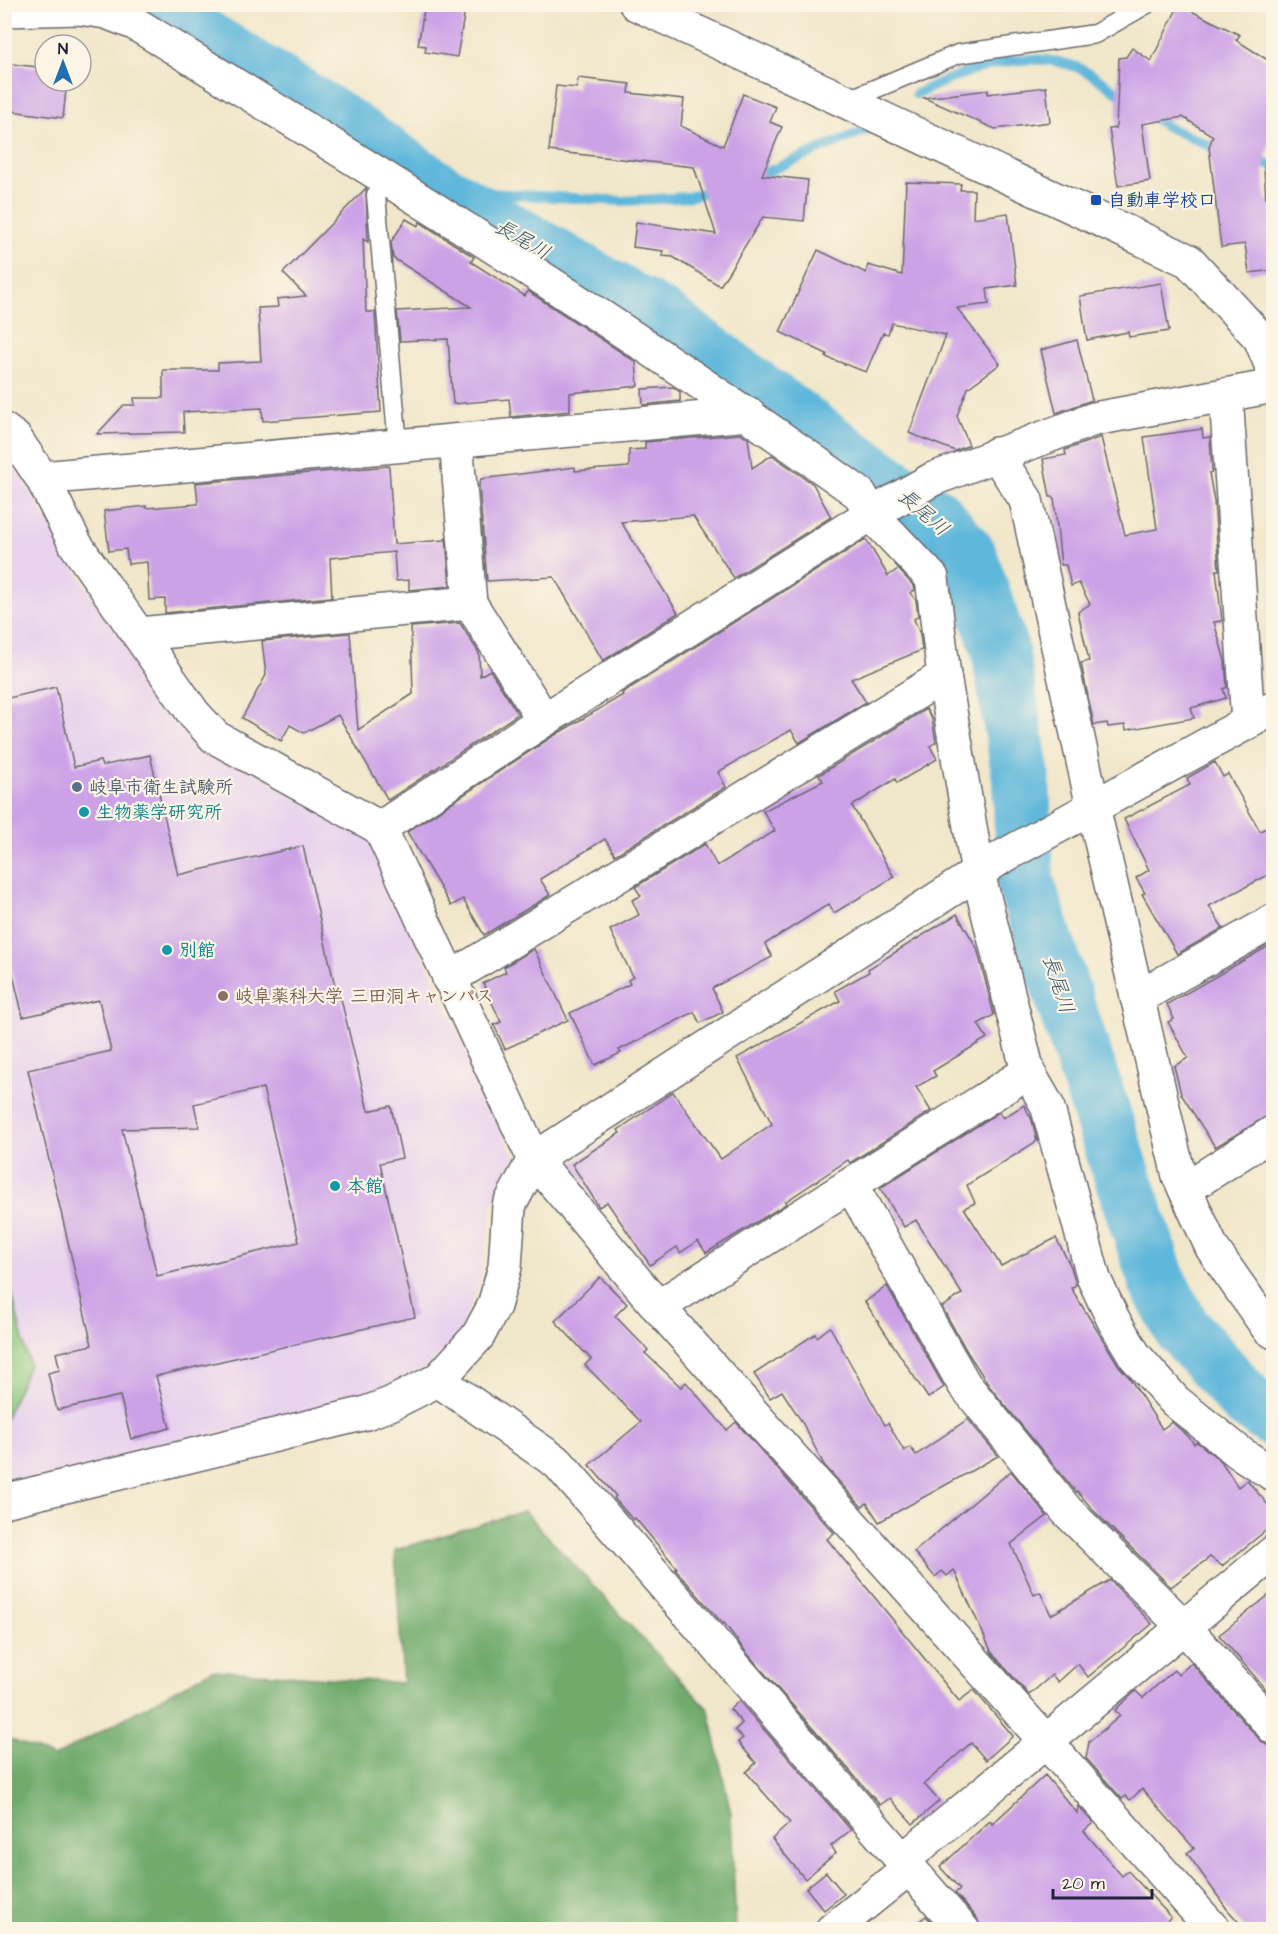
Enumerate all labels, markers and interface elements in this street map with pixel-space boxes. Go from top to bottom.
north arrow [33,33,93,93]
text: N [58,38,68,60]
place label: 自動車学校口 [1108,188,1216,213]
marker: 自動車学校口 [1089,193,1103,207]
water label: 長尾川 [490,213,555,267]
water label: 長尾川 [892,483,955,543]
place label: 岐阜市衛生試験所 [89,775,233,800]
marker: 岐阜市衛生試験所 [70,780,84,794]
place label: 生物薬学研究所 [96,800,222,825]
marker: 生物薬学研究所 [77,805,91,819]
place label: 別館 [179,938,215,963]
marker: 別館 [160,943,174,957]
water label: 長尾川 [1035,951,1081,1017]
place label: 岐阜薬科大学 三田洞キャンパス [235,984,494,1009]
marker: 岐阜薬科大学 三田洞キャンパス [216,989,230,1003]
place label: 本館 [347,1174,383,1199]
marker: 本館 [328,1179,342,1193]
scale bar [1053,1862,1152,1900]
text: 20 m [1062,1871,1105,1896]

